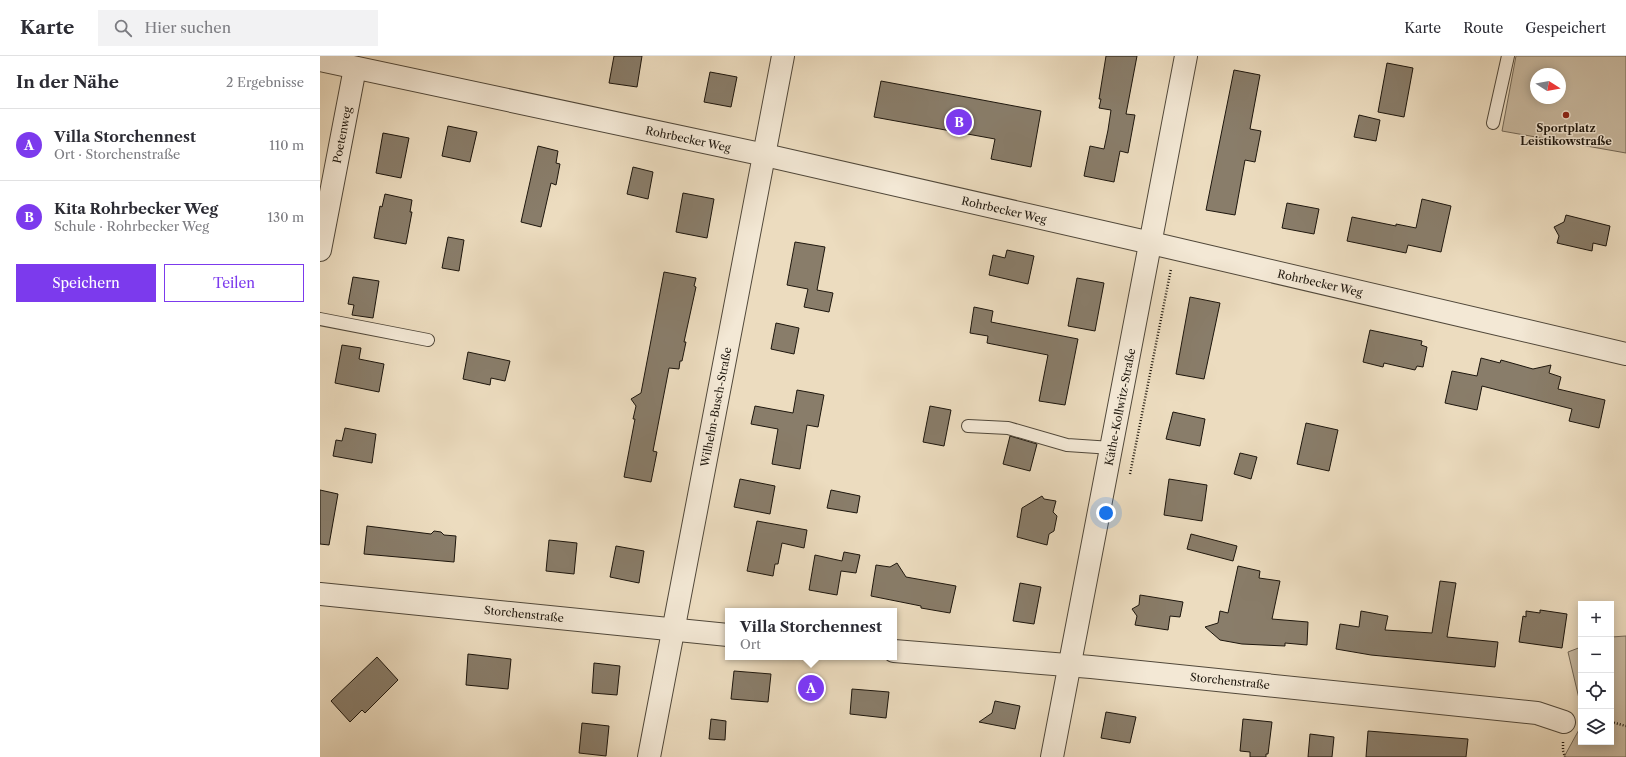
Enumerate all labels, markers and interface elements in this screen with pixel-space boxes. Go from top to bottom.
search box [98,10,378,46]
text: Karte [20,16,74,39]
icon: search [112,17,134,39]
text: Hier suchen [144,18,231,37]
text: Karte [1404,19,1441,37]
text: Route [1463,19,1503,37]
text: Gespeichert [1525,19,1606,37]
north arrow [1530,68,1566,104]
text: In der Nähe [16,72,119,92]
text: 2 Ergebnisse [226,74,304,90]
street label: Poetenweg [330,105,354,164]
pin: B [946,107,972,137]
marker: Sportplatz Leistikowstraße [1561,110,1571,120]
place label: Sportplatz Leistikowstraße [1520,121,1612,148]
street label: Rohrbecker Weg [644,123,732,155]
text: Villa Storchennest [54,127,196,146]
text: A [24,137,34,153]
text: 110 m [269,137,304,153]
text: Ort · Storchenstraße [54,146,180,162]
street label: Rohrbecker Weg [960,193,1048,227]
text: Kita Rohrbecker Weg [54,199,218,218]
text: B [24,209,34,225]
text: 130 m [268,209,304,225]
text: Schule · Rohrbecker Weg [54,218,209,234]
button: Speichern [16,264,156,302]
button: Teilen [164,264,304,302]
street label: Rohrbecker Weg [1276,266,1364,300]
street label: Wilhelm-Busch-Straße [697,346,734,469]
street label: Käthe-Kollwitz-Straße [1102,347,1138,467]
your location [1096,503,1116,523]
map controls [1578,601,1614,745]
button: + [1578,601,1614,637]
street label: Storchenstraße [483,603,565,625]
popup [725,608,897,660]
text: Villa Storchennest [740,617,882,636]
text: Ort [740,636,761,652]
button: − [1578,637,1614,673]
street label: Storchenstraße [1189,670,1271,692]
pin: A [798,673,824,703]
button: locate [1578,673,1614,709]
button: layers [1578,709,1614,745]

